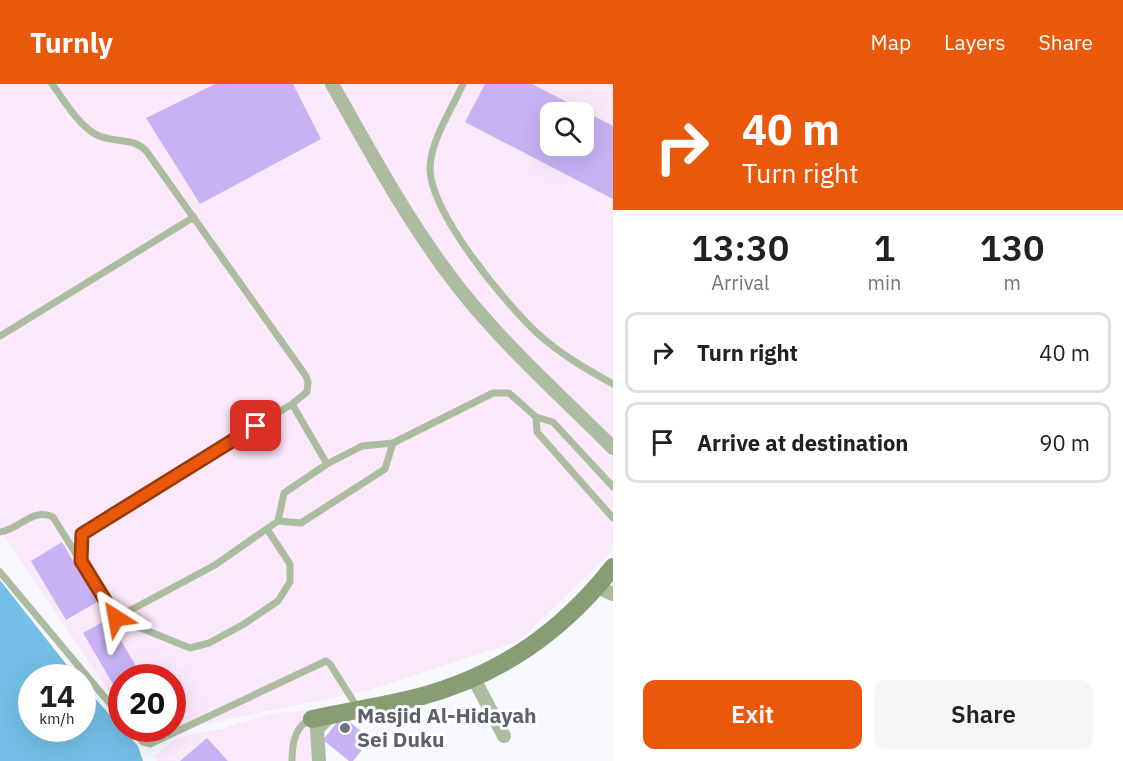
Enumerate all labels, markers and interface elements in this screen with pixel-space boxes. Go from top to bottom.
text: Turnly [30,24,113,61]
text: Map [871,28,911,56]
text: Layers [944,28,1006,56]
text: Share [1039,28,1093,56]
map controls [540,102,594,156]
button: search [540,102,594,156]
text: 40 m [742,102,840,157]
icon: right [643,108,721,186]
text: Turn right [742,155,859,190]
text: 13:30 [691,224,789,271]
text: 1 [874,224,895,271]
text: 130 [980,224,1045,271]
text: Arrival [711,269,769,296]
text: min [868,269,901,296]
text: m [1003,269,1021,296]
icon: right [646,336,679,369]
text: Turn right [697,338,798,367]
text: 40 m [1039,338,1090,367]
pin [230,400,281,451]
icon: arrive [239,409,272,442]
icon: arrive [646,426,679,459]
text: Arrive at destination [697,428,908,457]
text: 90 m [1039,428,1090,457]
position arrow [84,586,148,650]
speed limit sign: 20 [108,664,186,742]
text: 14 [39,676,75,715]
button: Exit [643,680,862,749]
button: Share [874,680,1093,749]
place label: Masjid Al-Hidayah Sei Duku [357,701,537,753]
text: km/h [39,709,75,728]
marker: Masjid Al-Hidayah Sei Duku [338,721,352,735]

